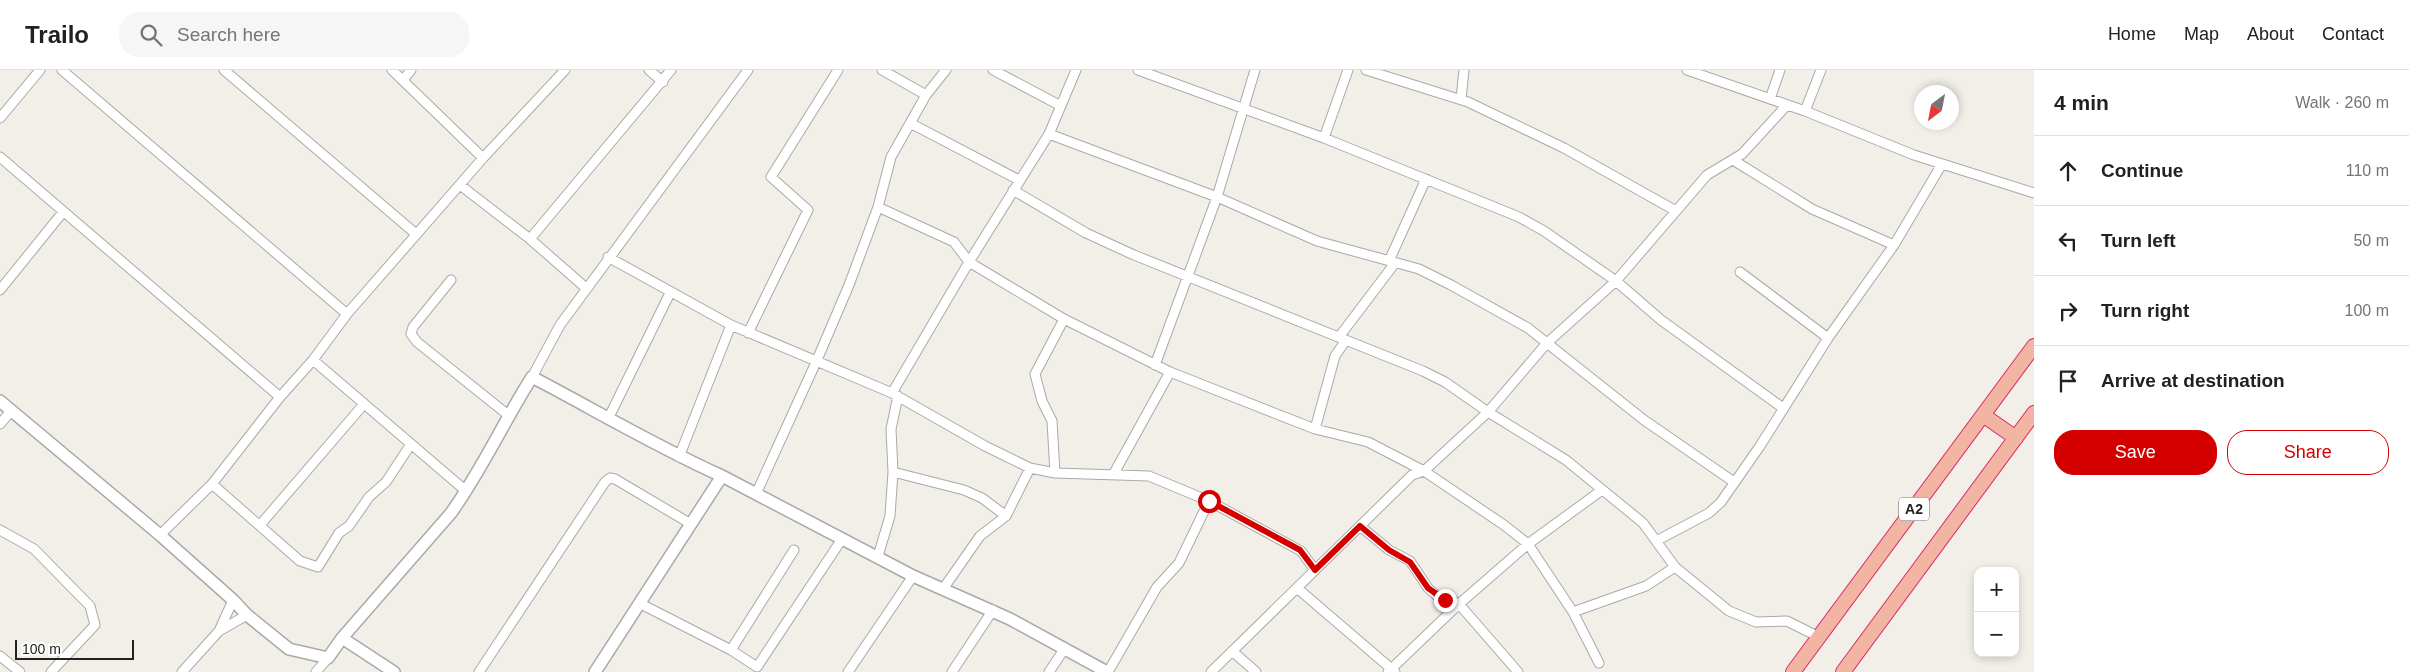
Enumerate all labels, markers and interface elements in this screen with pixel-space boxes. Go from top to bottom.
search box [119,12,469,57]
text: Trailo [25,21,89,48]
icon: search [137,21,165,49]
text: Search here [177,24,281,45]
text: Home [2108,24,2156,44]
text: Map [2184,24,2219,44]
text: About [2247,24,2294,44]
text: Contact [2322,24,2384,44]
north arrow [1914,85,1959,130]
text: 4 min [2054,91,2109,114]
text: Walk · 260 m [2295,94,2389,111]
icon: ahead [2054,157,2082,185]
text: Continue [2101,160,2183,181]
text: 110 m [2346,162,2389,179]
icon: left [2054,227,2082,255]
text: Turn left [2101,230,2176,251]
text: 50 m [2353,232,2389,249]
icon: right [2054,297,2082,325]
text: Turn right [2101,300,2189,321]
text: 100 m [2345,302,2389,319]
icon: arrive [2054,367,2082,395]
text: Arrive at destination [2101,370,2285,391]
button: Save [2054,430,2217,475]
button: Share [2227,430,2389,475]
route start [1198,490,1221,513]
road number: A2 [1899,498,1929,520]
map controls [1974,567,2019,657]
button: + [1974,567,2019,612]
route end [1434,589,1457,612]
button: − [1974,612,2019,657]
scale bar [15,637,134,660]
text: 100 m [22,641,61,657]

